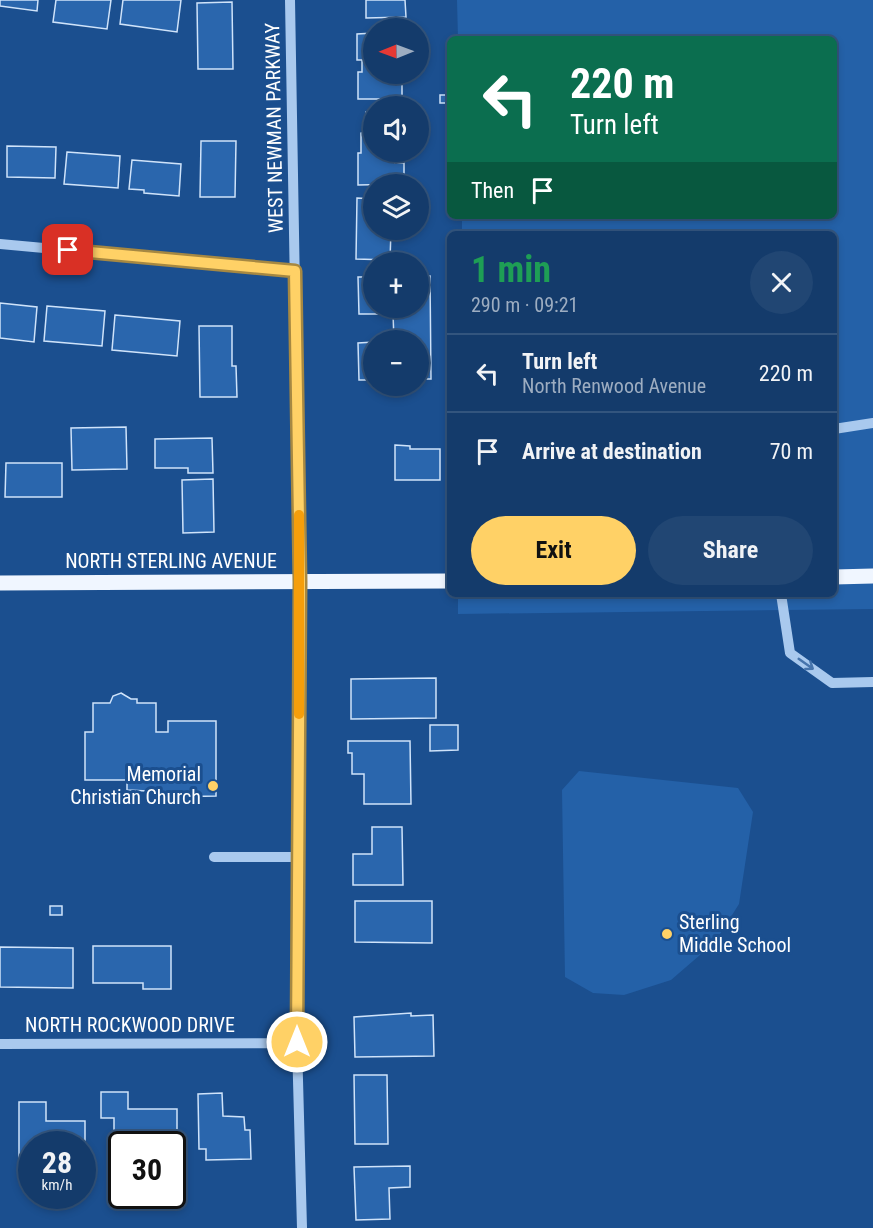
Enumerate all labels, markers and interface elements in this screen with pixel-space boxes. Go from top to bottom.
north arrow [363,18,429,84]
map controls [363,18,429,396]
street label: WEST NEWMAN PARKWAY [260,22,288,233]
text: 220 m [570,59,675,108]
icon: left [471,60,549,138]
button: sound [363,96,429,162]
text: Turn left [570,109,659,141]
button: layers [363,174,429,240]
icon: arrive [526,174,559,207]
text: Then [471,178,514,203]
pin [42,224,93,275]
icon: arrive [51,233,84,266]
text: 1 min [471,249,551,291]
button: close [750,251,813,314]
button: + [363,252,429,318]
text: 290 m · 09:21 [471,293,578,317]
button: − [363,330,429,396]
text: Turn left [522,349,597,374]
icon: left [471,357,504,390]
text: 220 m [759,361,813,386]
text: North Renwood Avenue [522,374,706,398]
icon: arrive [471,435,504,468]
text: Arrive at destination [522,439,702,464]
text: 70 m [770,439,813,464]
button: Exit [471,516,636,585]
button: Share [648,516,813,585]
street label: NORTH STERLING AVENUE [65,549,277,573]
one-way arrow [798,658,814,670]
place label: Memorial Christian Church [70,762,201,809]
marker: Memorial Christian Church [206,779,220,793]
place label: Sterling Middle School [679,910,791,957]
marker: Sterling Middle School [660,927,674,941]
position arrow [265,1010,329,1074]
street label: NORTH ROCKWOOD DRIVE [25,1013,235,1037]
speed limit sign: 30 [108,1131,186,1209]
text: 28 [42,1145,72,1180]
text: km/h [42,1176,72,1194]

